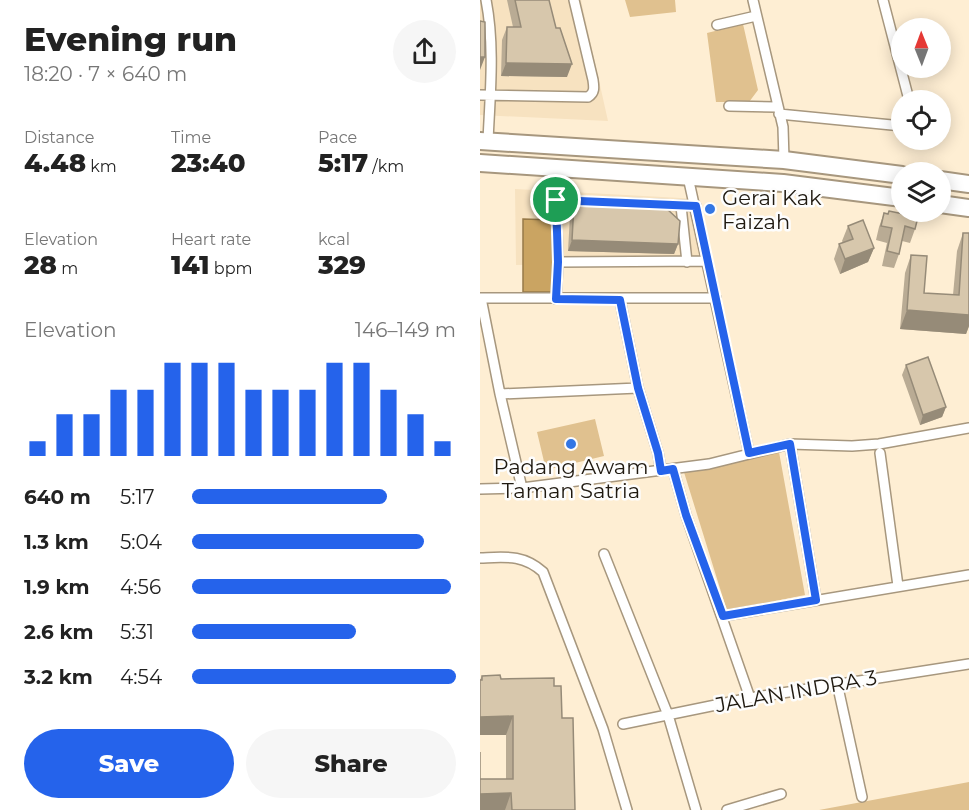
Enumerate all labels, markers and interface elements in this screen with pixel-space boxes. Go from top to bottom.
north arrow [891,18,951,78]
map controls [891,18,951,222]
text: Evening run [24,19,237,59]
button: share [393,20,456,83]
text: 18:20 · 7 × 640 m [24,62,187,86]
button: locate [891,90,951,150]
text: Distance [24,128,94,147]
text: Time [171,128,211,147]
text: Pace [318,128,357,147]
text: 4.48 [24,147,86,179]
text: 23:40 [171,147,246,179]
text: 5:17 [318,147,368,179]
text: km [86,157,117,176]
text: /km [368,157,404,176]
button: layers [891,162,951,222]
pin [530,174,581,225]
icon: arrive [539,183,572,216]
place label: Gerai Kak Faizah [722,185,822,234]
marker: Gerai Kak Faizah [703,202,717,216]
text: Elevation [24,230,98,249]
text: Heart rate [171,230,251,249]
text: kcal [318,230,350,249]
text: 28 [24,249,57,281]
text: 141 [171,249,210,281]
text: 329 [318,249,366,281]
text: m [57,259,78,278]
text: bpm [210,259,253,278]
text: Elevation [24,318,116,342]
text: 146–149 m [355,318,456,342]
marker: Padang Awam Taman Satria [564,437,578,451]
place label: Padang Awam Taman Satria [493,454,649,503]
text: 640 m [24,485,91,509]
text: 5:17 [120,485,155,509]
text: 1.3 km [24,530,89,554]
text: 5:04 [120,530,162,554]
text: 1.9 km [24,575,90,599]
text: 4:56 [120,575,161,599]
text: 2.6 km [24,620,93,644]
text: 5:31 [120,620,154,644]
street label: JALAN INDRA 3 [712,664,879,718]
text: 3.2 km [24,665,93,689]
text: 4:54 [120,665,162,689]
button: Save [24,729,234,798]
button: Share [246,729,456,798]

